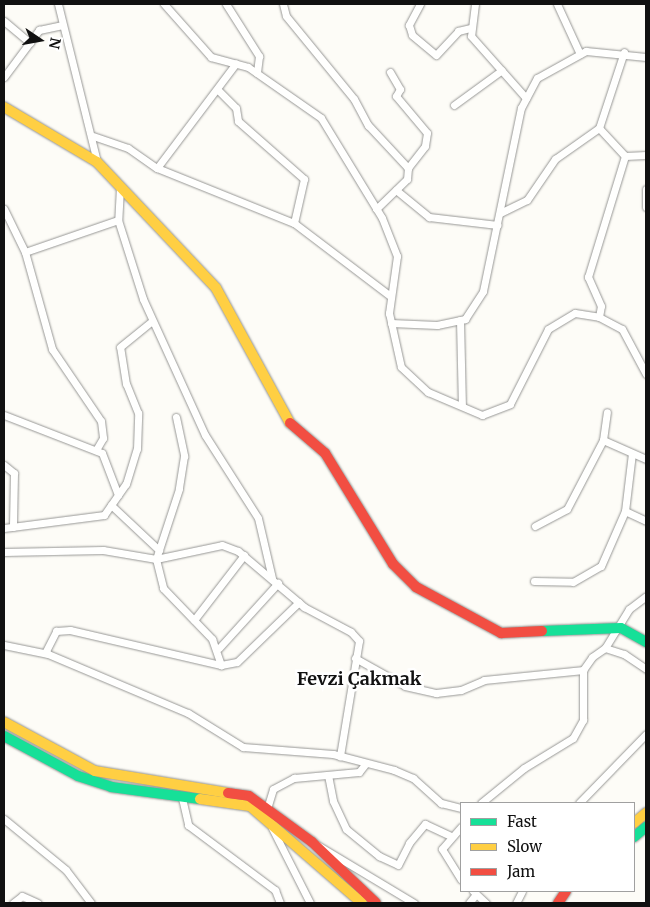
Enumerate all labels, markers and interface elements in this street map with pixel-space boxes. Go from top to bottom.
north arrow [15,15,65,65]
text: N [45,36,65,50]
district label: Fevzi Çakmak [297,668,421,690]
legend [460,802,635,892]
text: Fast [507,812,537,831]
text: Slow [507,837,542,856]
text: Jam [507,862,535,881]

